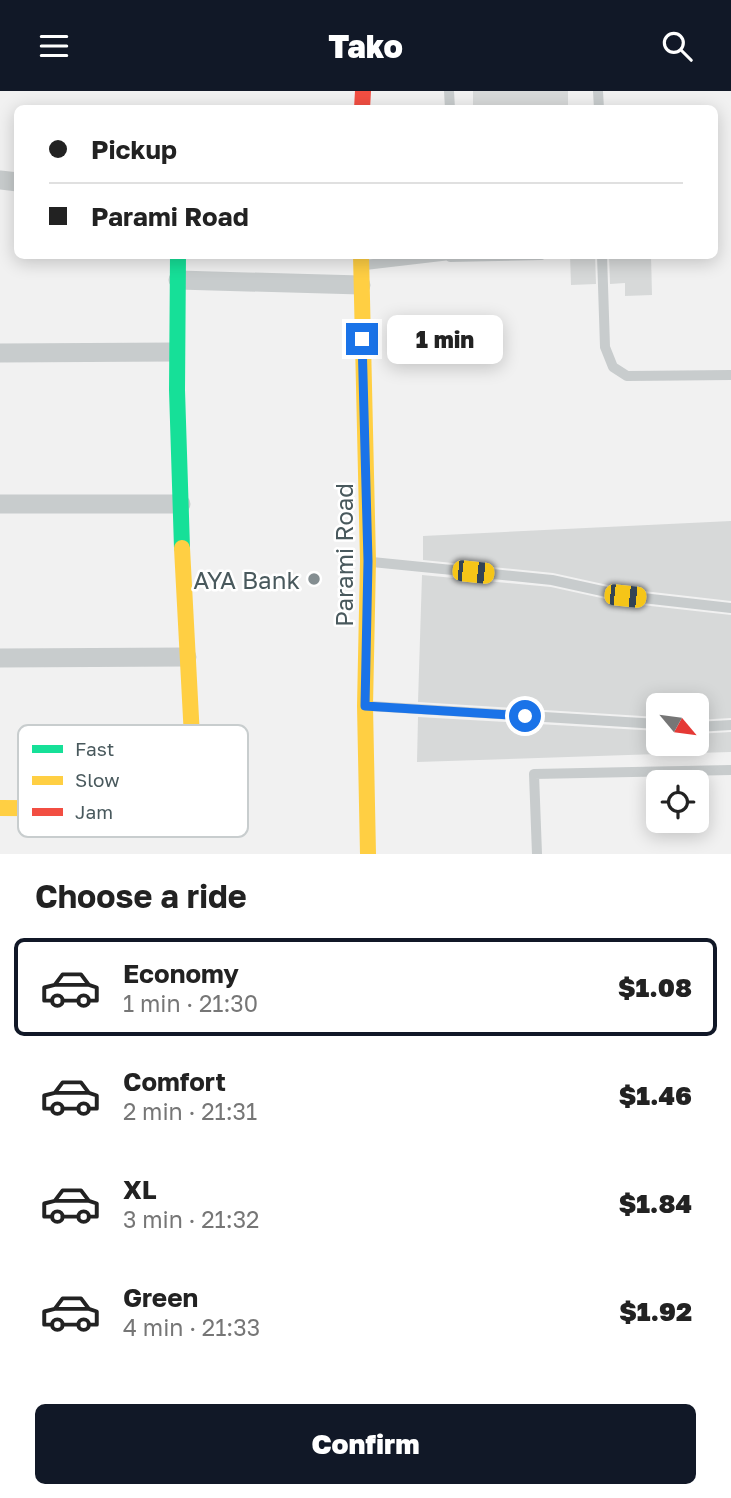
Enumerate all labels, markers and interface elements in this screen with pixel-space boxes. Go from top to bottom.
icon: menu [35,27,73,65]
text: Tako [328,27,403,65]
icon: search [658,27,696,65]
text: Pickup [91,134,177,165]
text: Parami Road [91,201,249,232]
callout: 1 min [386,315,502,363]
route end [346,323,378,355]
text: 1 min [416,325,474,353]
street label: Parami Road [329,483,358,627]
car [452,559,495,585]
place label: AYA Bank [193,565,300,594]
marker: AYA Bank [306,571,322,587]
car [604,583,647,609]
north arrow [646,693,709,756]
map controls [646,693,709,833]
route start [509,700,541,732]
legend [18,725,248,837]
text: Fast [75,737,114,760]
text: Slow [75,768,120,791]
button: locate [646,770,709,833]
text: Jam [75,800,113,823]
text: Choose a ride [35,877,247,915]
icon: car [39,956,102,1019]
text: Economy [123,958,239,989]
text: $1.08 [618,972,692,1003]
text: 1 min · 21:30 [123,989,258,1017]
icon: car [39,1064,102,1127]
text: Comfort [123,1066,226,1097]
text: $1.46 [619,1080,692,1111]
text: 2 min · 21:31 [123,1097,257,1125]
icon: car [39,1172,102,1235]
text: XL [123,1174,157,1205]
text: $1.84 [619,1188,692,1219]
text: 3 min · 21:32 [123,1205,259,1233]
icon: car [39,1280,102,1343]
text: Green [123,1282,198,1313]
text: $1.92 [619,1296,692,1327]
text: 4 min · 21:33 [123,1313,260,1341]
button: Confirm [35,1404,696,1484]

